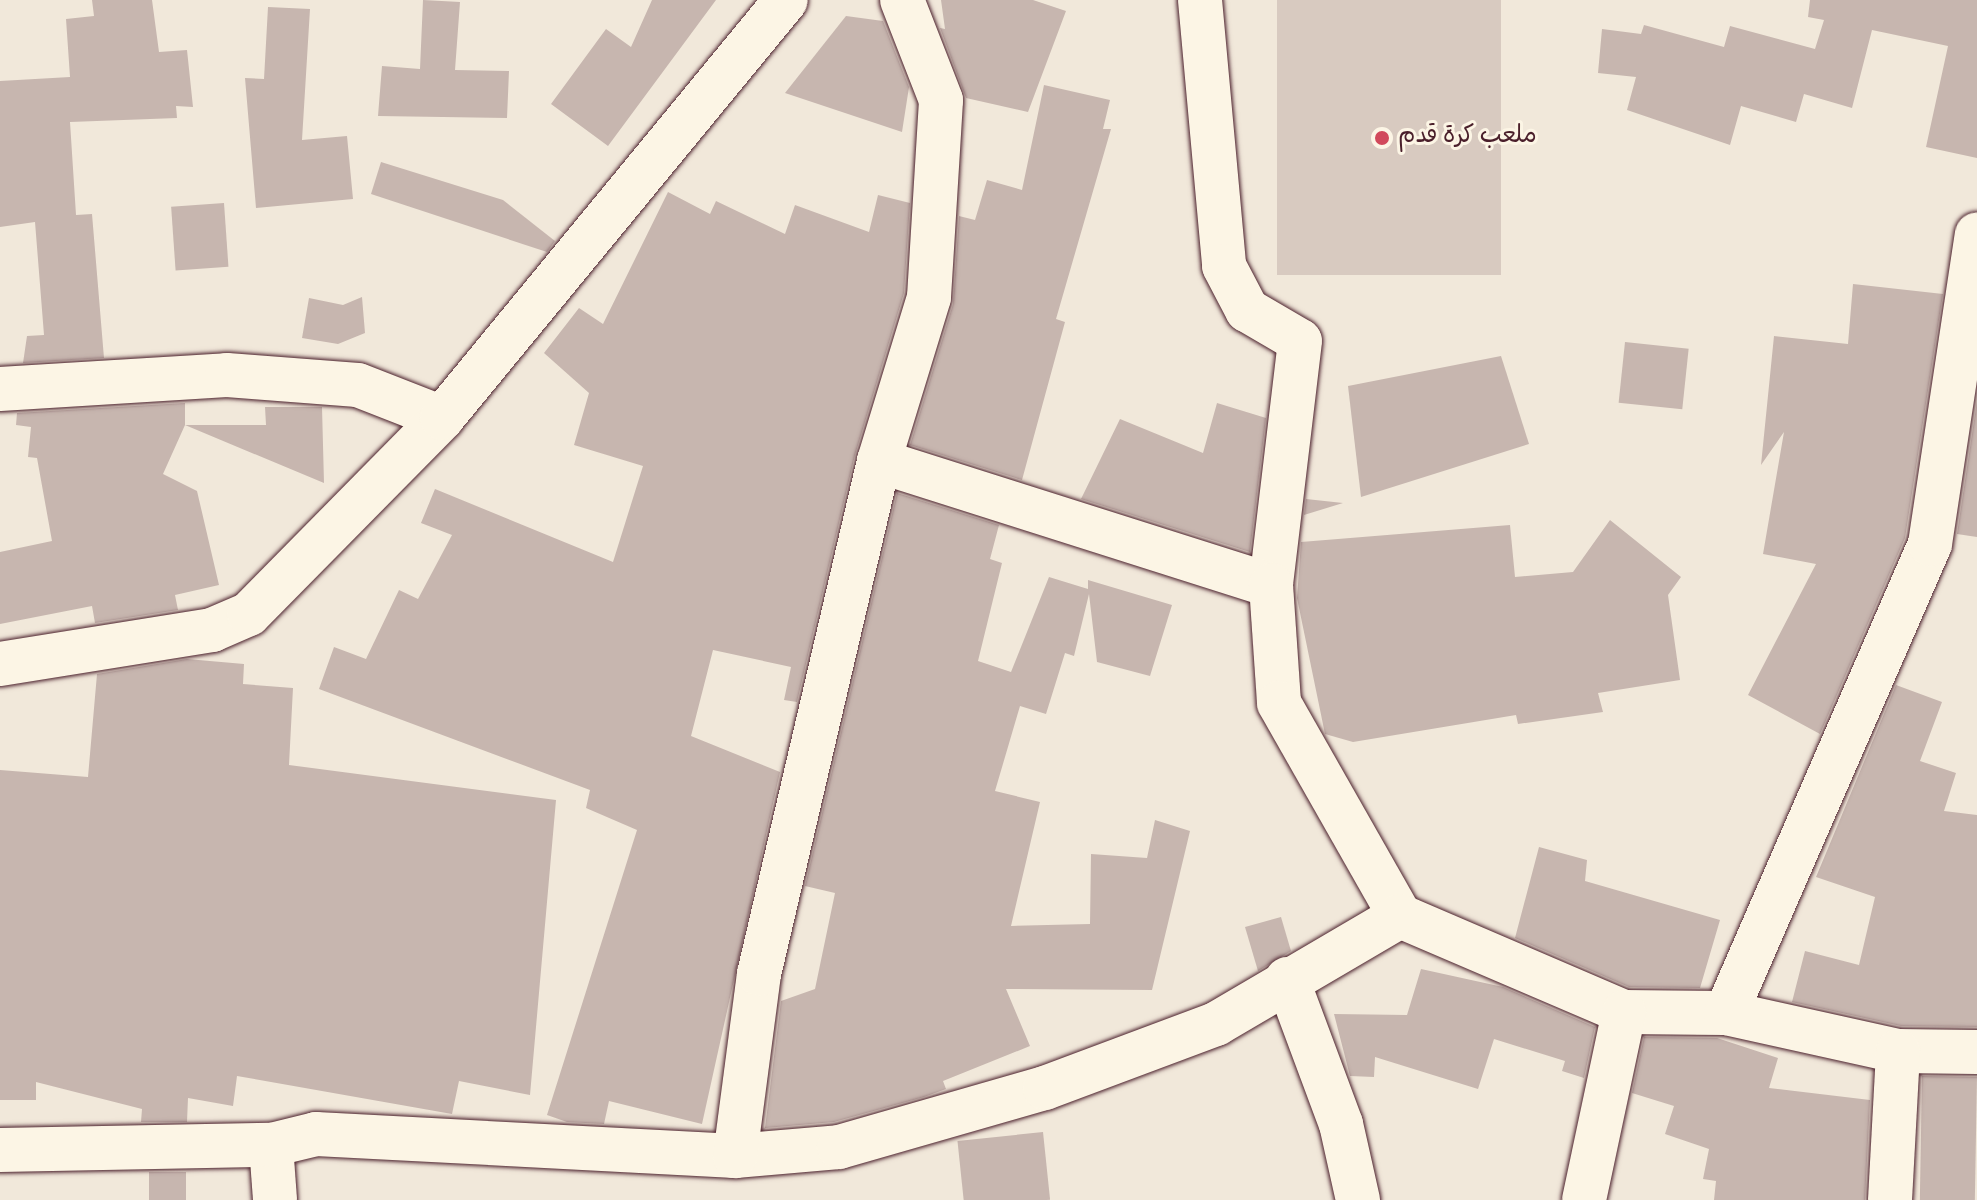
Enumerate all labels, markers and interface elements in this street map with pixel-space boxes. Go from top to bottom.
place label: ملعب كرة قدم [1398,124,1537,152]
marker: ملعب كرة قدم [1373,129,1391,147]

